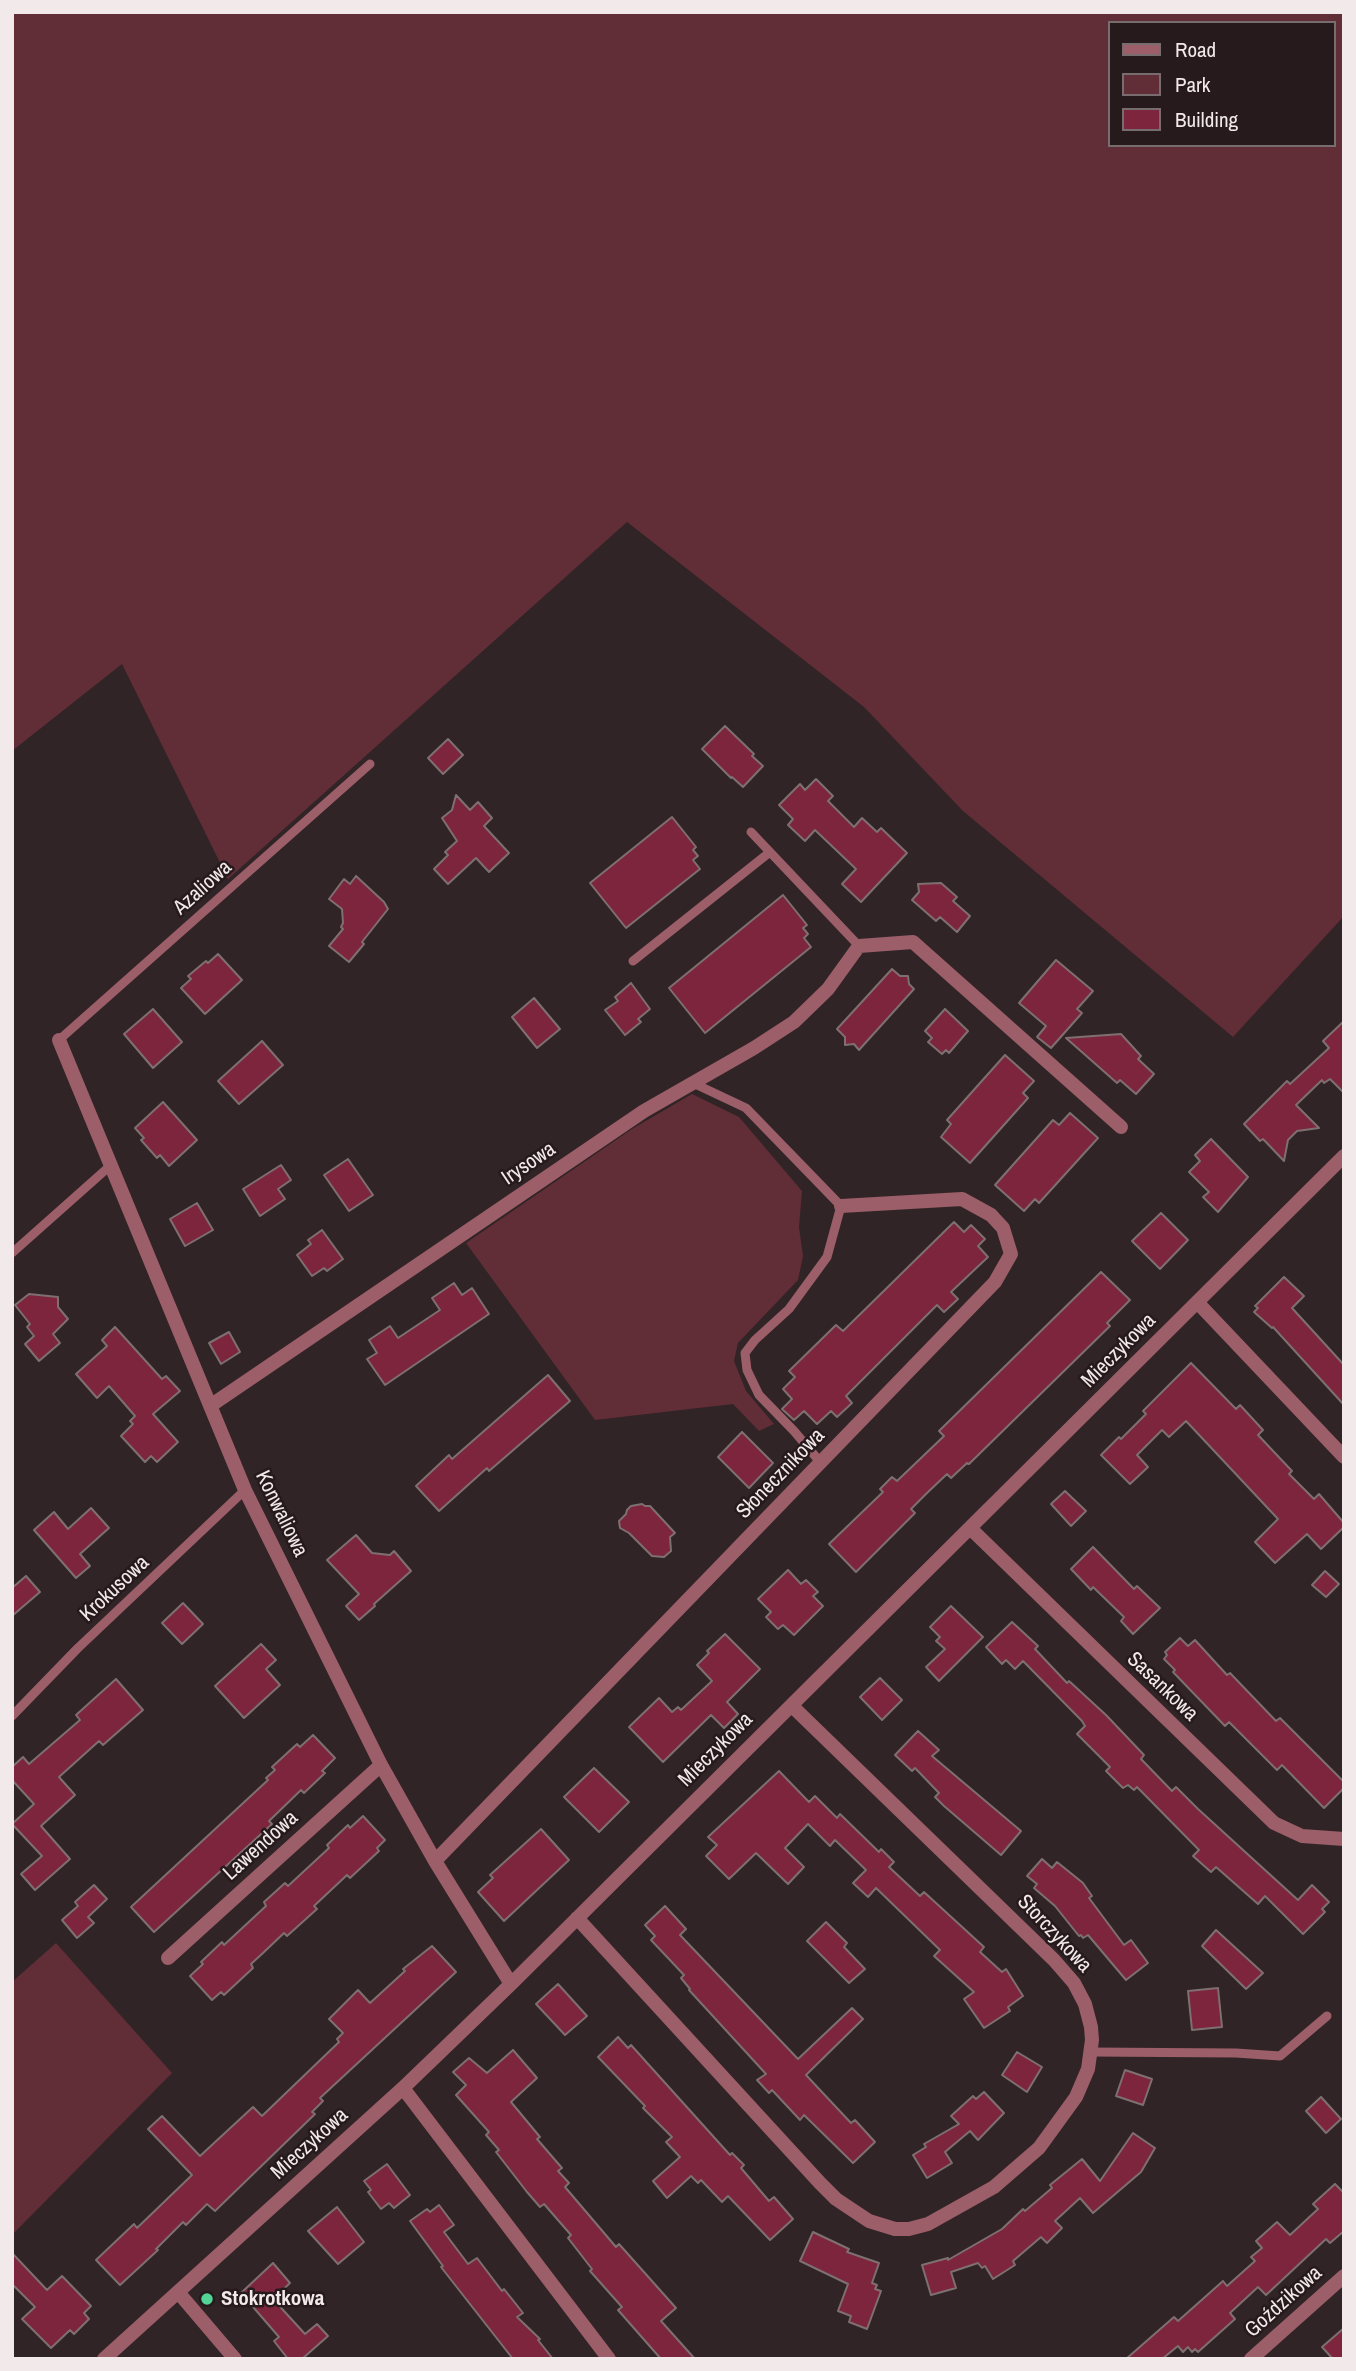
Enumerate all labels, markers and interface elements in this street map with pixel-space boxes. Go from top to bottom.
legend [1108,21,1335,147]
text: Road [1175,35,1216,64]
text: Park [1175,70,1210,99]
text: Building [1175,105,1238,134]
street label: Azaliowa [169,855,237,921]
street label: Irysowa [497,1137,561,1191]
street label: Mieczykowa [1077,1309,1161,1393]
street label: Słonecznikowa [732,1424,830,1524]
street label: Konwaliowa [249,1467,313,1561]
street label: Krokusowa [75,1551,155,1627]
street label: Sasankowa [1121,1647,1203,1727]
street label: Mieczykowa [674,1708,758,1792]
street label: Lawendowa [218,1806,304,1886]
street label: Storczykowa [1012,1890,1096,1978]
street label: Mieczykowa [266,2103,354,2185]
street label: Goździkowa [1240,2261,1328,2343]
place label: Stokrotkowa [221,2286,324,2312]
marker: Stokrotkowa [199,2291,215,2307]

